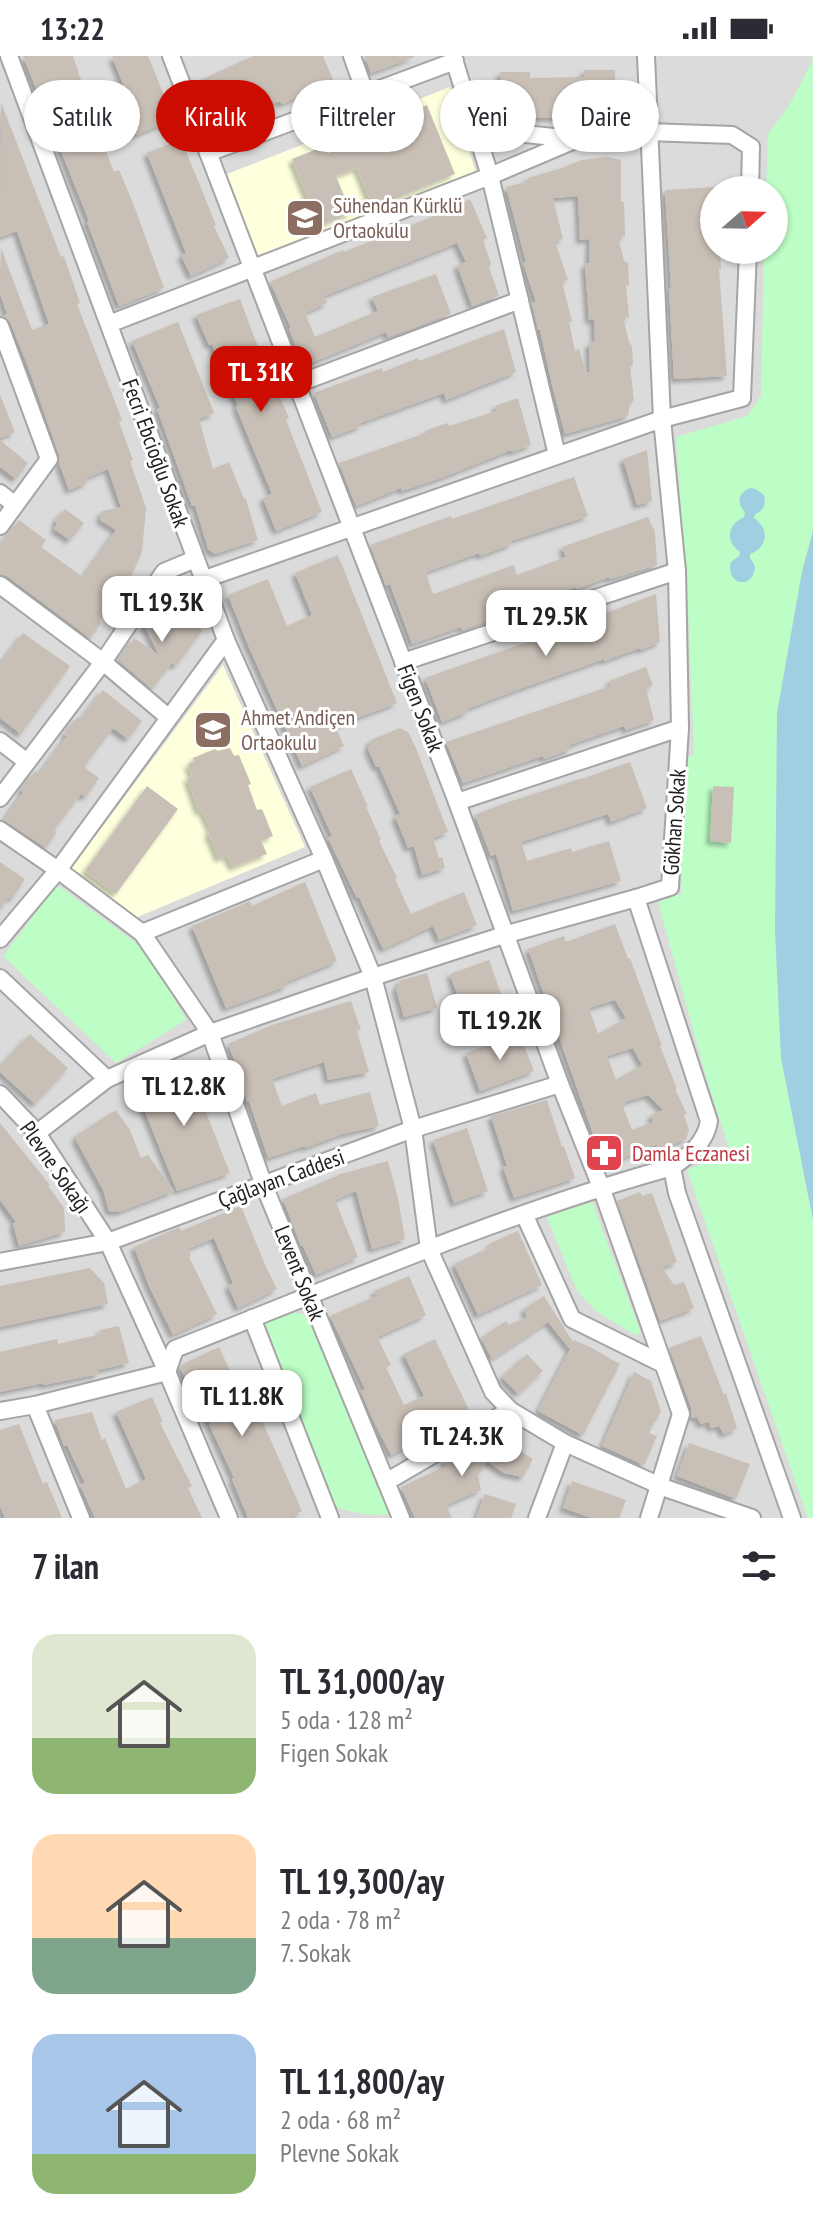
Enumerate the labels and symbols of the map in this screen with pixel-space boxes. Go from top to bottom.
north arrow [700,176,788,264]
place label: Sühendan Kürklü Ortaokulu [333,191,463,244]
school or university icon: Sühendan Kürklü Ortaokulu [284,197,326,239]
pin: TL 31K [196,346,326,414]
street label: Fecri Ebcioğlu Sokak [116,375,196,532]
pin: TL 19.3K [79,576,245,644]
pin: TL 29.5K [463,590,629,658]
street label: Figen Sokak [392,660,451,756]
place label: Ahmet Andiçen Ortaokulu [241,703,355,756]
school or university icon: Ahmet Andiçen Ortaokulu [192,709,234,751]
street label: Gökhan Sokak [656,767,692,876]
pin: TL 19.2K [417,994,583,1062]
pin: TL 12.8K [101,1060,267,1128]
street label: Plevne Sokağı [14,1115,98,1219]
pharmacy icon: Damla Eczanesi [583,1132,625,1174]
place label: Damla Eczanesi [632,1139,750,1167]
street label: Çağlayan Caddesi [214,1142,348,1214]
street label: Levent Sokak [268,1222,332,1325]
pin: TL 11.8K [159,1370,325,1438]
pin: TL 24.3K [379,1410,545,1478]

